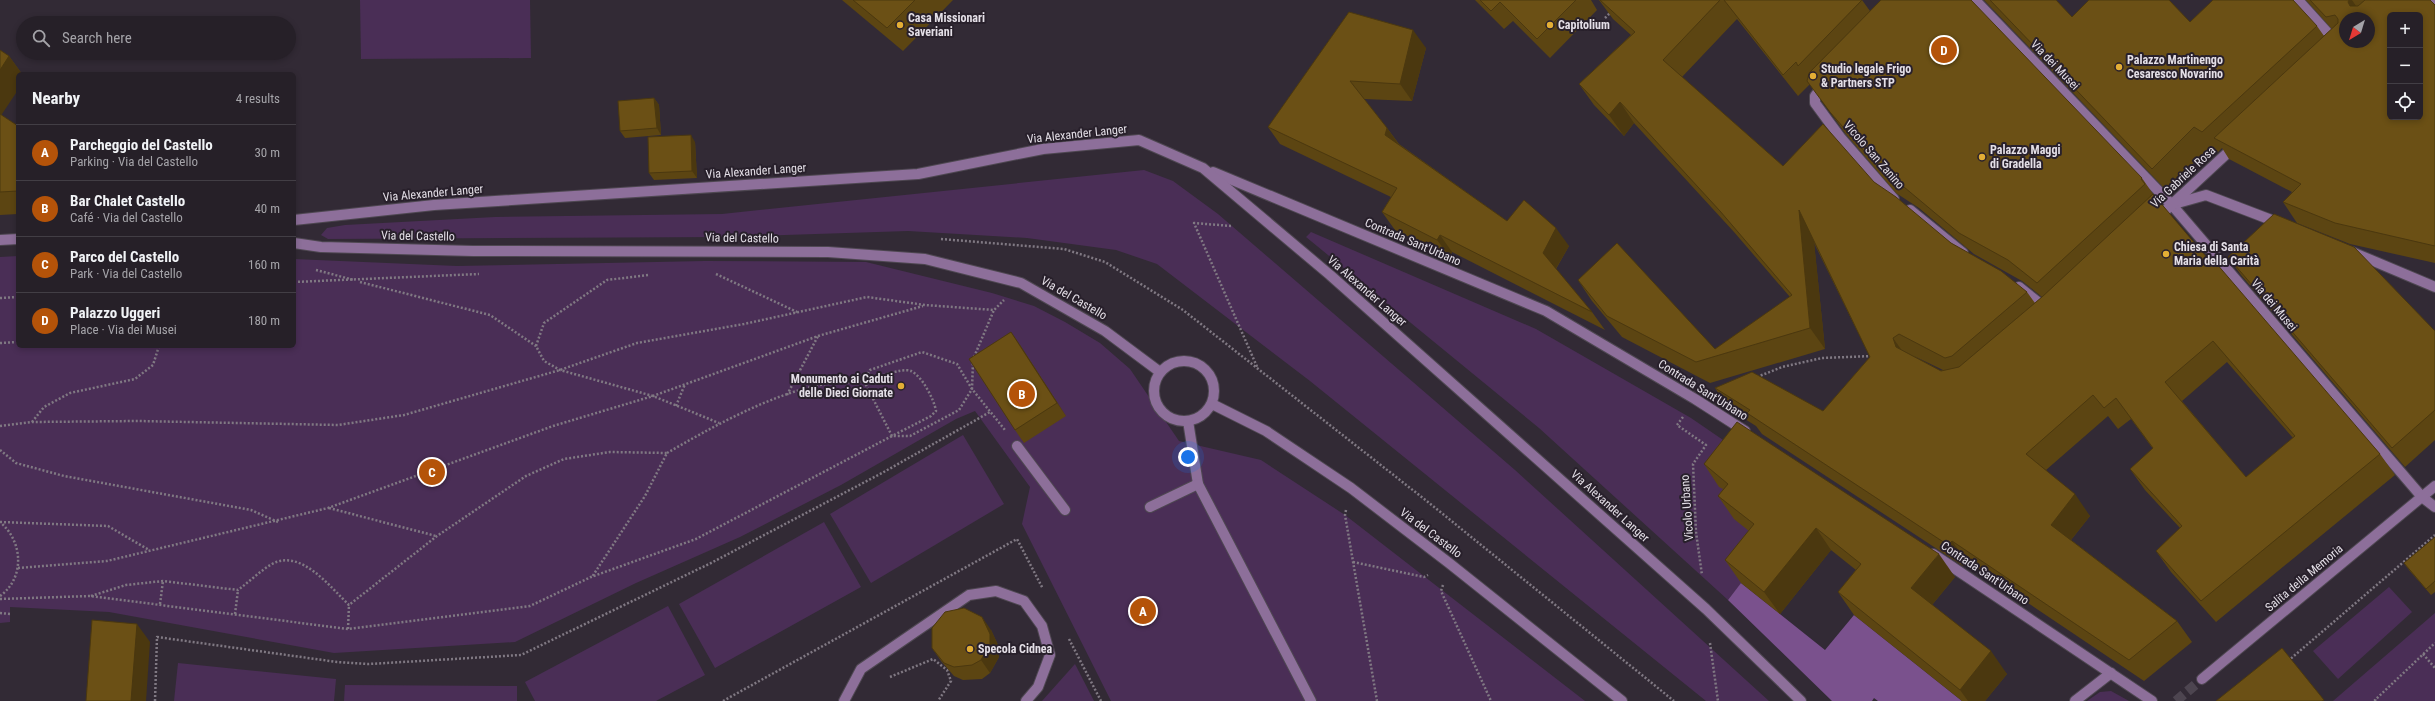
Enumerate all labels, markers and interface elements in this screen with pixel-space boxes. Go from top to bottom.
place label: Casa Missionari Saveriani [908,11,985,39]
north arrow [2339,12,2375,48]
map controls [2387,12,2423,120]
button: + [2387,12,2423,48]
search box [16,16,296,60]
place label: Capitolium [1558,18,1610,32]
marker: Casa Missionari Saveriani [895,20,905,30]
marker: Capitolium [1545,20,1555,30]
icon: search [30,27,52,49]
text: Search here [62,29,132,47]
pin: D [1931,35,1957,65]
street label: Via dei Musei [2028,37,2082,93]
button: − [2387,48,2423,84]
place label: Palazzo Martinengo Cesaresco Novarino [2127,53,2223,81]
place label: Studio legale Frigo & Partners STP [1821,62,1911,90]
marker: Palazzo Martinengo Cesaresco Novarino [2114,62,2124,72]
marker: Studio legale Frigo & Partners STP [1808,71,1818,81]
button: locate [2387,84,2423,120]
text: Nearby [32,88,80,108]
text: 4 results [236,91,280,106]
street label: Vicolo San Zanino [1841,118,1907,192]
street label: Via Alexander Langer [1026,122,1128,146]
text: Parcheggio del Castello [70,136,213,154]
place label: Palazzo Maggi di Gradella [1990,143,2060,171]
street label: Via Gabriele Rosa [2148,143,2218,211]
text: A [41,145,49,160]
text: 30 m [254,145,280,160]
marker: Palazzo Maggi di Gradella [1977,152,1987,162]
text: Parking · Via del Castello [70,154,198,169]
street label: Via Alexander Langer [705,160,807,181]
street label: Via Alexander Langer [382,182,484,204]
text: Bar Chalet Castello [70,192,185,210]
text: B [41,201,49,216]
text: 40 m [254,201,280,216]
text: Café · Via del Castello [70,210,183,225]
street label: Contrada Sant'Urbano [1363,215,1463,269]
street label: Via del Castello [381,228,455,244]
street label: Via del Castello [705,230,779,246]
place label: Chiesa di Santa Maria della Carità [2174,240,2259,268]
text: Parco del Castello [70,248,179,266]
marker: Chiesa di Santa Maria della Carità [2161,249,2171,259]
street label: Via Alexander Langer [1324,253,1410,329]
text: C [41,257,49,272]
text: 160 m [248,257,280,272]
text: Park · Via del Castello [70,266,182,281]
street label: Via del Castello [1039,273,1109,323]
street label: Via dei Musei [2248,276,2300,334]
text: Palazzo Uggeri [70,304,160,322]
text: D [41,313,49,328]
text: 180 m [248,313,280,328]
text: Place · Via dei Musei [70,322,177,337]
street label: Contrada Sant'Urbano [1656,357,1750,423]
place label: Monumento ai Caduti delle Dieci Giornate [791,372,893,400]
pin: B [1009,379,1035,409]
marker: Monumento ai Caduti delle Dieci Giornate [896,381,906,391]
your location [1178,447,1198,467]
pin: C [419,457,445,487]
street label: Via Alexander Langer [1568,467,1652,545]
street label: Vicolo Urbano [1678,474,1696,542]
street label: Via del Castello [1397,505,1465,561]
street label: Contrada Sant'Urbano [1938,538,2032,608]
street label: Salita della Memoria [2262,541,2346,615]
pin: A [1130,596,1156,626]
place label: Specola Cidnea [978,642,1053,656]
marker: Specola Cidnea [965,644,975,654]

